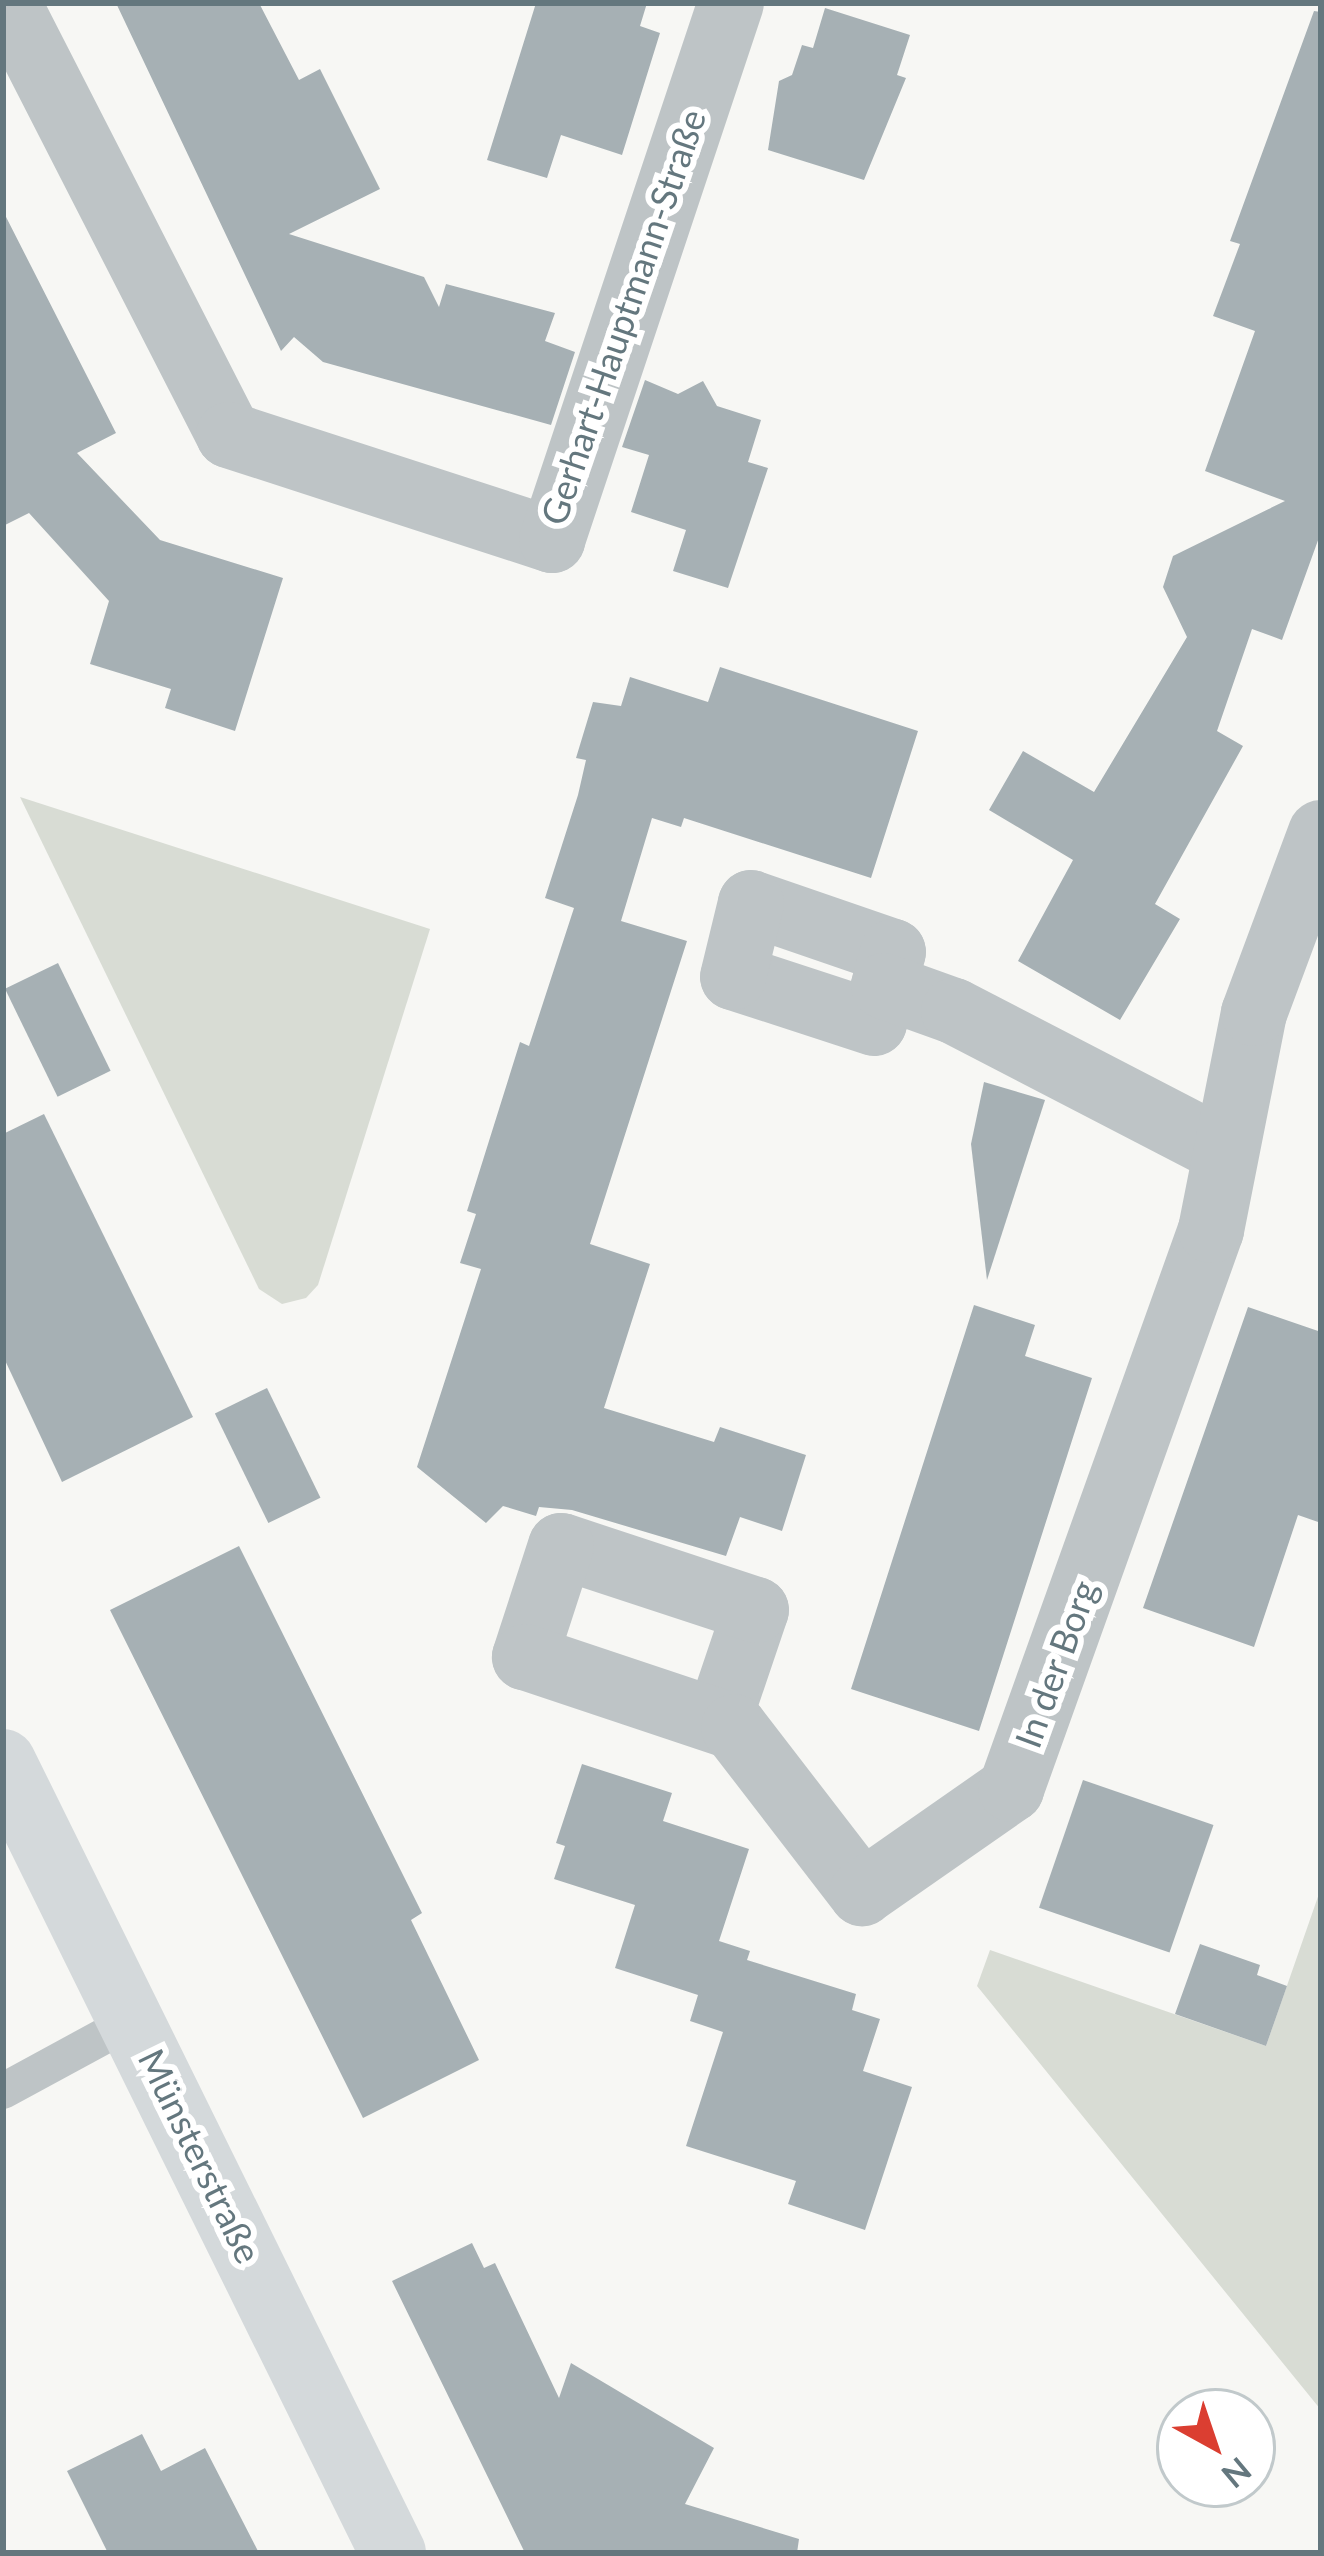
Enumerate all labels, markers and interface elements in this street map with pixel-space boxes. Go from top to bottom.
street label: Gerhart-Hauptmann-Straße [532,104,714,530]
street label: In der Borg [1006,1574,1106,1754]
street label: Münsterstraße [130,2042,270,2270]
north arrow [1156,2388,1276,2508]
text: N [1215,2450,1260,2497]

